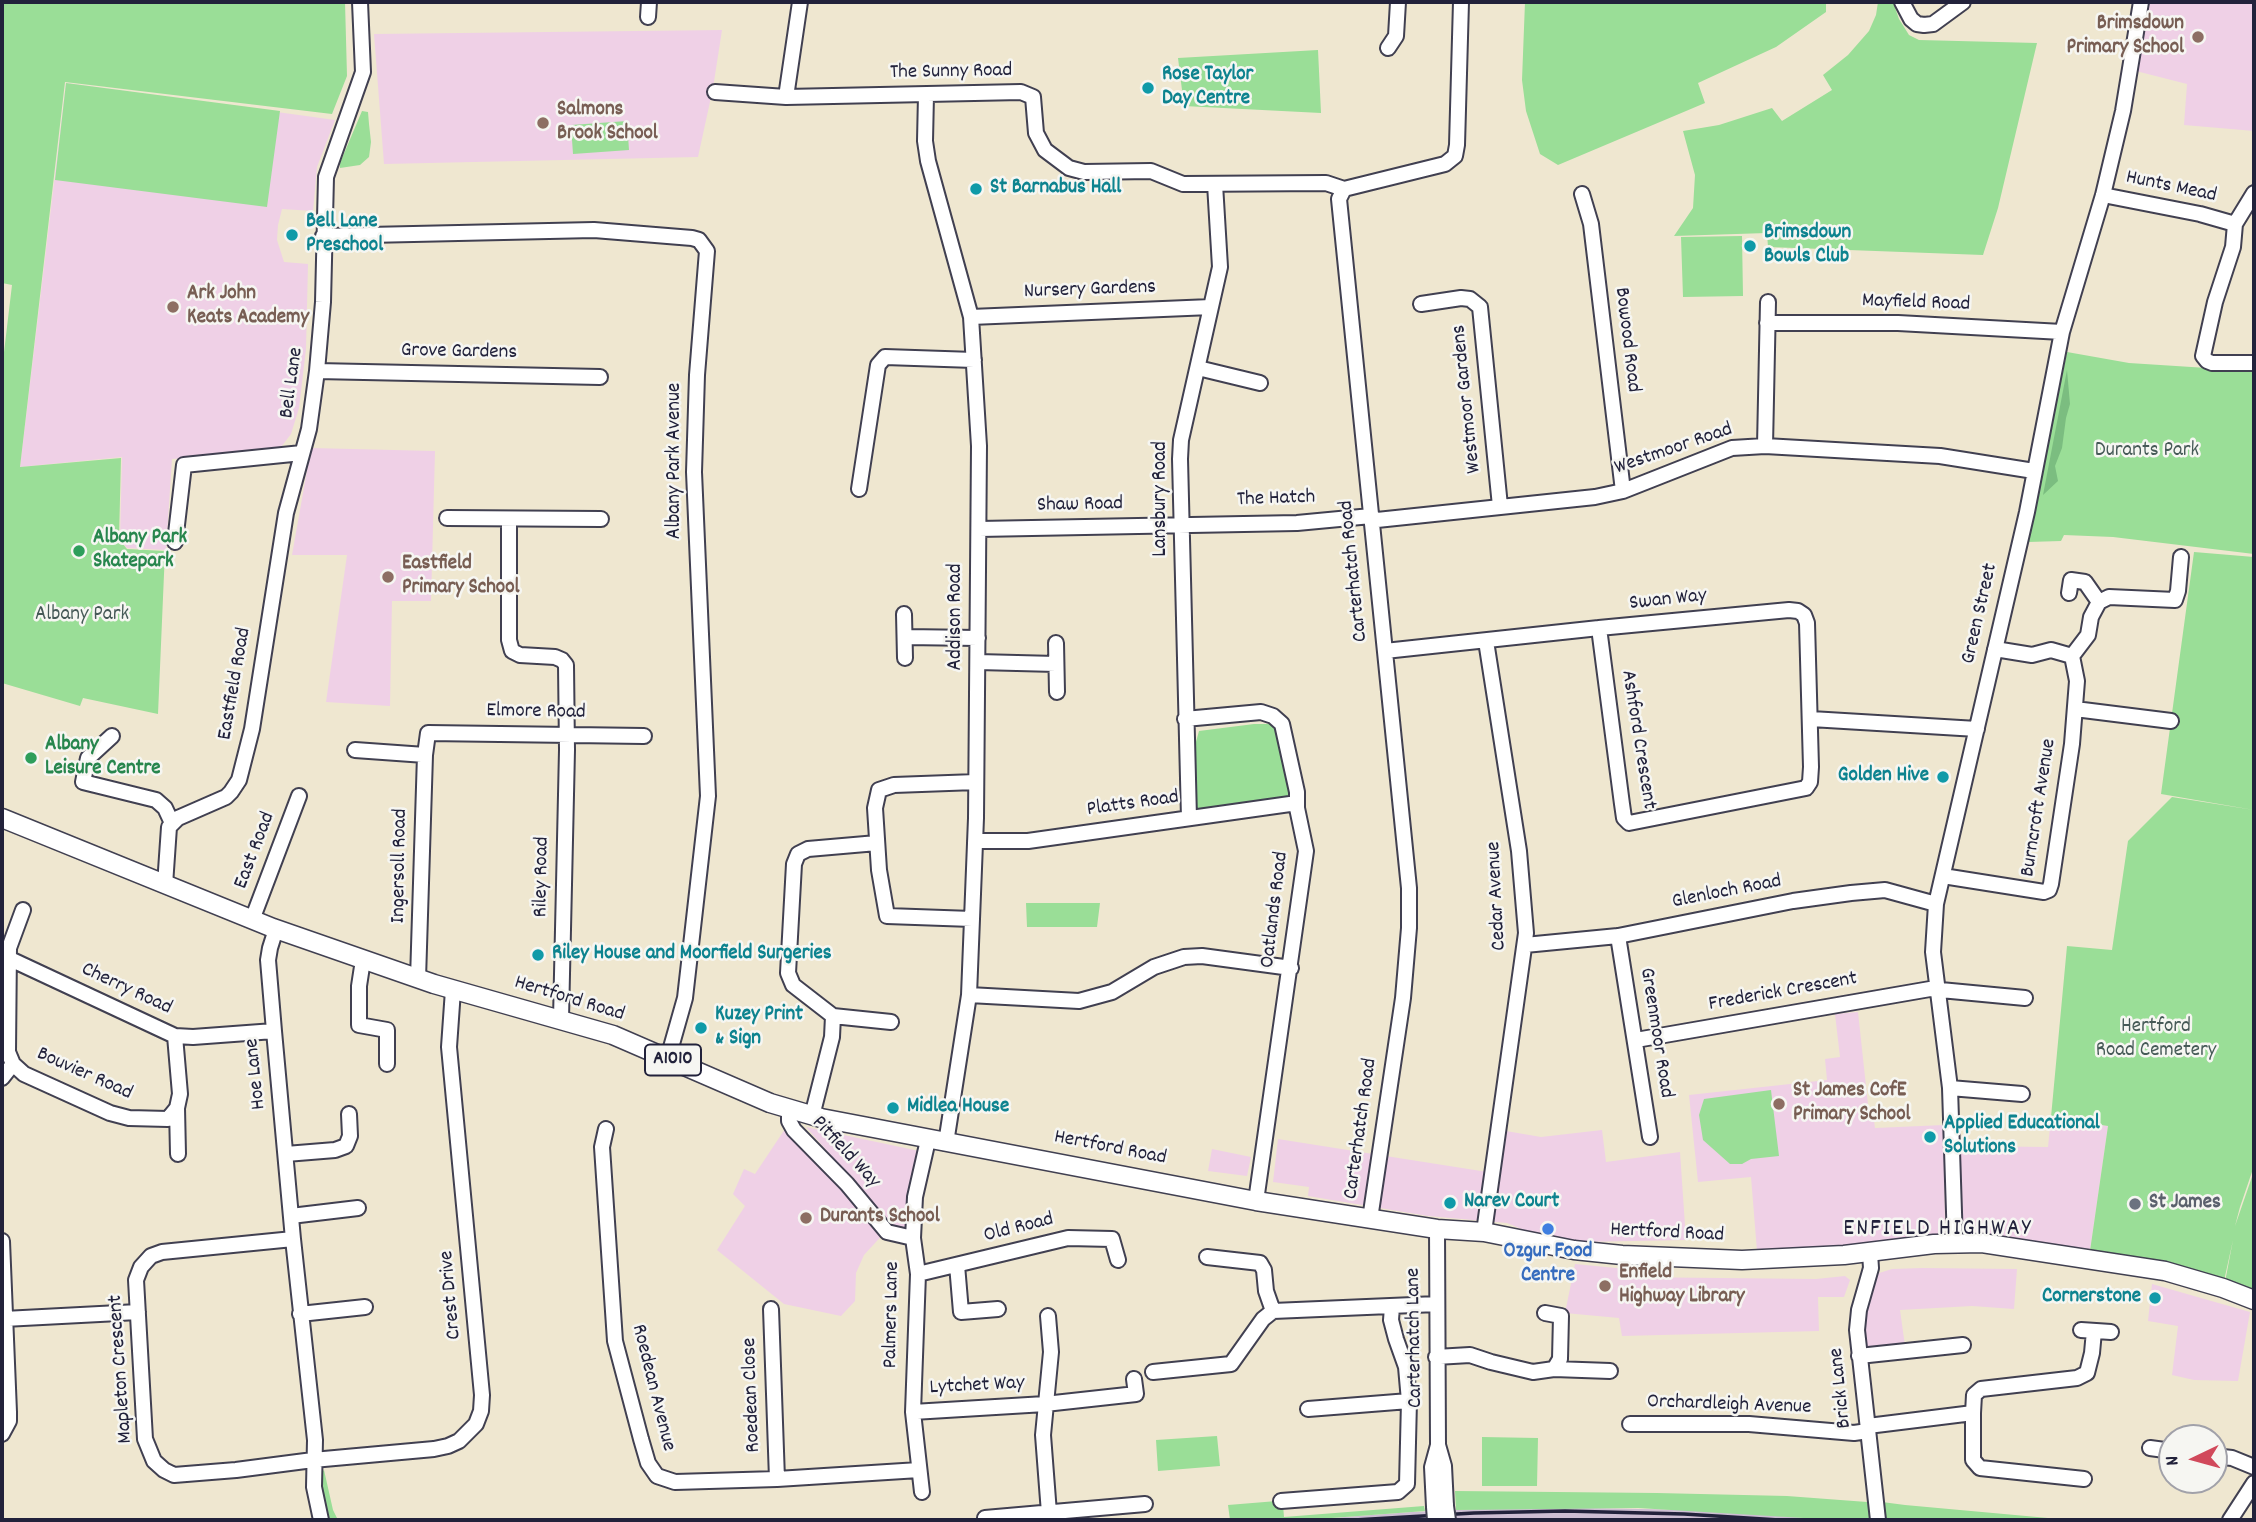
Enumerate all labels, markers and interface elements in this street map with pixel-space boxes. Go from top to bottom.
place label: Brimsdown Primary School [2066,12,2184,62]
marker: Brimsdown Primary School [2190,29,2206,45]
street label: The Sunny Road [890,59,1012,87]
place label: Rose Taylor Day Centre [1162,63,1253,113]
marker: Rose Taylor Day Centre [1140,80,1156,96]
place label: Salmons Brook School [557,98,658,148]
marker: Salmons Brook School [535,115,551,131]
street label: Hunts Mead [2123,166,2219,210]
place label: St Barnabus Hall [990,176,1121,202]
marker: St Barnabus Hall [968,181,984,197]
place label: Bell Lane Preschool [306,210,383,260]
place label: Brimsdown Bowls Club [1764,221,1851,271]
marker: Bell Lane Preschool [284,227,300,243]
marker: Brimsdown Bowls Club [1742,238,1758,254]
street label: Nursery Gardens [1023,276,1157,306]
place label: Ark John Keats Academy [187,282,309,332]
street label: Bowood Road [1607,286,1645,394]
street label: Mayfield Road [1861,290,1971,318]
marker: Ark John Keats Academy [165,299,181,315]
street label: Westmoor Gardens [1448,323,1488,475]
street label: Grove Gardens [401,339,517,367]
street label: Bell Lane [276,346,310,420]
street label: Albany Park Avenue [663,383,689,539]
street label: Westmoor Road [1612,418,1736,482]
park label: Durants Park [2095,439,2199,465]
street label: Lansbury Road [1149,441,1175,557]
street label: The Hatch [1236,486,1316,514]
street label: Shaw Road [1037,493,1123,519]
street label: Carterhatch Road [1335,499,1375,643]
place label: Albany Park Skatepark [93,526,187,576]
marker: Albany Park Skatepark [71,543,87,559]
place label: Eastfield Primary School [402,552,520,602]
street label: Green Street [1957,561,2005,667]
street label: Addison Road [944,564,970,670]
marker: Eastfield Primary School [380,569,396,585]
street label: Swan Way [1628,584,1708,618]
park label: Albany Park [35,603,129,629]
street label: Eastfield Road [214,626,258,742]
street label: Ashford Crescent [1614,669,1660,811]
street label: Elmore Road [486,700,586,726]
place label: Albany Leisure Centre [45,733,160,783]
street label: Burncroft Avenue [2017,737,2063,879]
marker: Albany Leisure Centre [23,750,39,766]
place label: Golden Hive [1838,764,1929,790]
marker: Golden Hive [1935,769,1951,785]
street label: Platts Road [1085,786,1181,824]
street label: Ingersoll Road [387,808,415,924]
street label: East Road [230,809,282,893]
street label: Riley Road [530,836,556,918]
street label: Cedar Avenue [1483,841,1513,951]
street label: Oatlands Road [1256,850,1296,970]
street label: Glenloch Road [1670,870,1784,916]
place label: Riley House and Moorfield Surgeries [552,942,832,968]
marker: Riley House and Moorfield Surgeries [530,947,546,963]
street label: Cherry Road [77,958,175,1022]
street label: Greenmoor Road [1632,966,1678,1100]
street label: Frederick Crescent [1707,968,1859,1018]
street label: Hertford Road [511,971,627,1029]
place label: Kuzey Print & Sign [715,1003,803,1053]
park label: Hertford Road Cemetery [2096,1015,2216,1065]
marker: Kuzey Print & Sign [693,1020,709,1036]
street label: Hoe Lane [241,1037,273,1111]
street label: Bouvier Road [32,1043,136,1107]
road number: A1010 [645,1044,701,1076]
street label: Carterhatch Road [1340,1057,1384,1201]
place label: St James CofE Primary School [1793,1079,1911,1129]
place label: Midlea House [907,1095,1009,1121]
marker: St James CofE Primary School [1771,1096,1787,1112]
marker: Midlea House [885,1100,901,1116]
street label: Pitfield Way [805,1111,885,1195]
place label: Applied Educational Solutions [1944,1112,2100,1162]
street label: Hertford Road [1052,1126,1168,1172]
marker: Applied Educational Solutions [1922,1129,1938,1145]
place label: Narev Court [1464,1190,1559,1216]
place label: St James [2149,1191,2221,1217]
marker: Narev Court [1442,1195,1458,1211]
marker: St James [2127,1196,2143,1212]
place label: Durants School [820,1205,940,1231]
street label: Old Road [982,1208,1056,1250]
marker: Durants School [798,1210,814,1226]
district label: ENFIELD HIGHWAY [1845,1217,2031,1245]
street label: Hertford Road [1609,1218,1725,1250]
marker: Ozgur Food Centre [1540,1221,1556,1237]
place label: Ozgur Food Centre [1504,1240,1592,1290]
street label: Crest Drive [436,1249,468,1341]
street label: Palmers Lane [879,1261,907,1369]
place label: Enfield Highway Library [1619,1261,1745,1311]
street label: Carterhatch Lane [1402,1268,1430,1408]
marker: Enfield Highway Library [1597,1278,1613,1294]
place label: Cornerstone [2042,1285,2141,1311]
marker: Cornerstone [2147,1290,2163,1306]
street label: Mapleton Crescent [104,1294,140,1444]
street label: Roedean Avenue [624,1322,680,1454]
street label: Roedean Close [738,1337,768,1453]
street label: Brick Lane [1825,1346,1859,1430]
street label: Lytchet Way [929,1372,1025,1402]
street label: Orchardleigh Avenue [1646,1391,1812,1421]
north arrow [2158,1424,2228,1494]
text: N [2160,1455,2187,1467]

